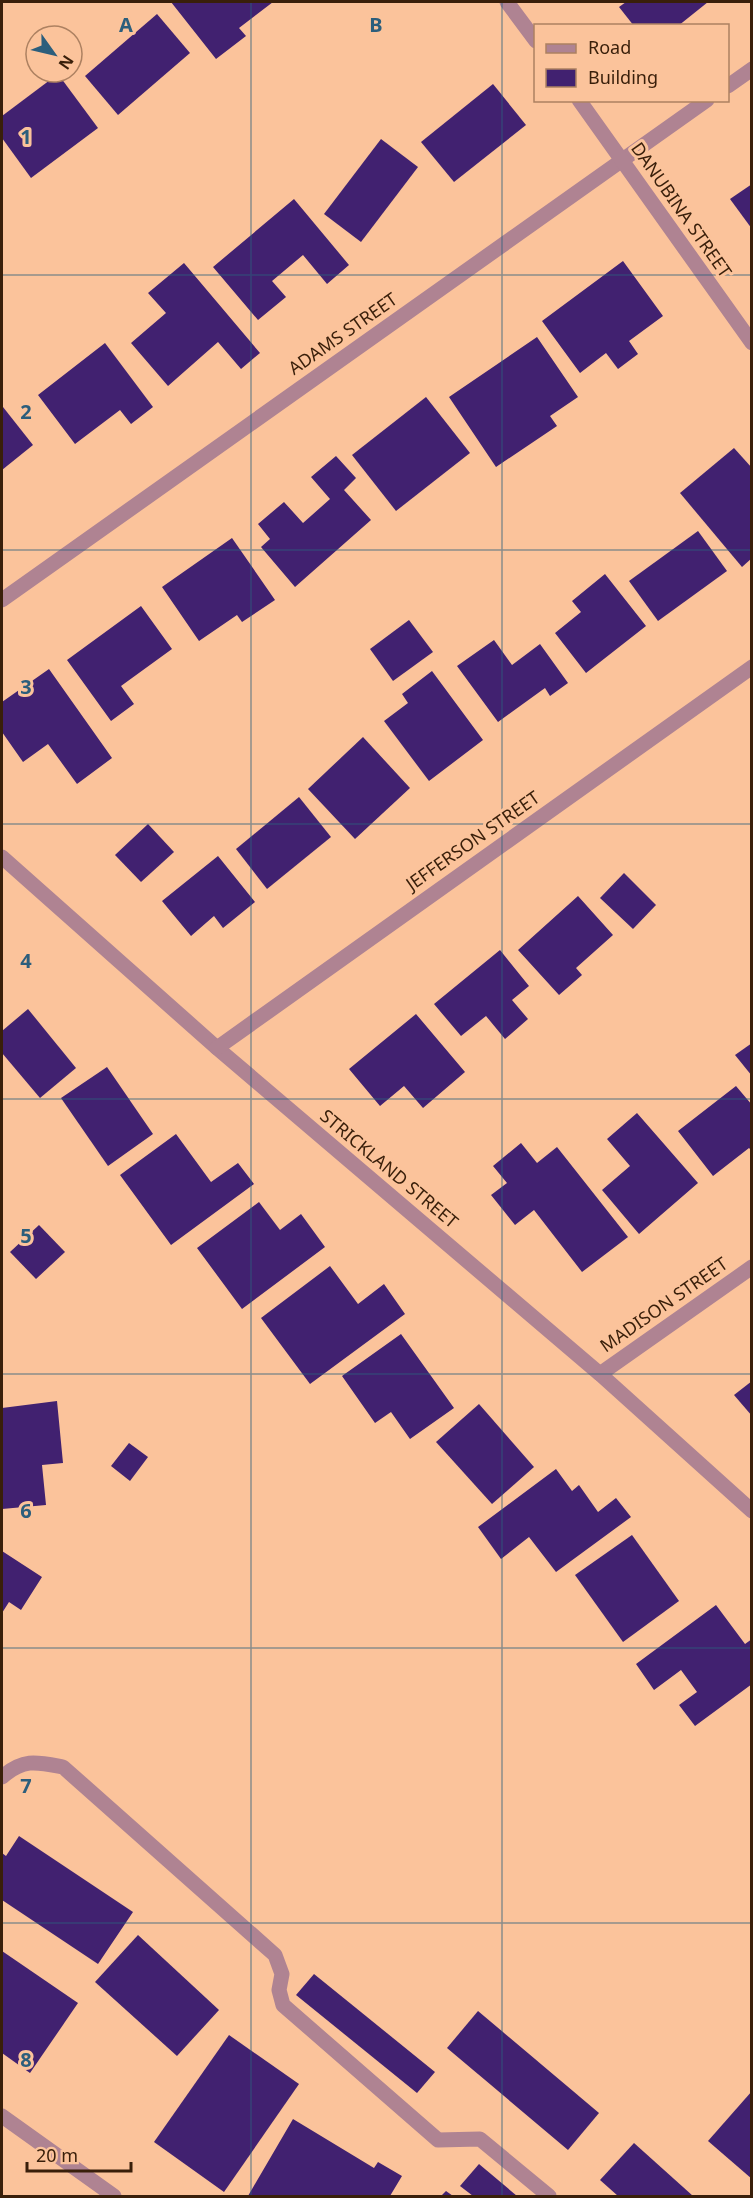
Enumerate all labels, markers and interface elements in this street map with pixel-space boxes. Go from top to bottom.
text: A [119,11,133,38]
text: B [369,11,383,38]
north arrow [24,24,84,84]
legend [534,24,729,102]
text: Road [588,35,631,59]
text: N [54,51,79,74]
text: Building [588,65,658,89]
text: 1 [20,123,32,150]
street label: DANUBINA STREET [626,137,738,282]
street label: ADAMS STREET [283,287,402,380]
text: 2 [20,398,32,425]
text: 3 [20,673,32,700]
street label: JEFFERSON STREET [399,785,544,897]
text: 4 [20,947,32,974]
street label: STRICKLAND STREET [316,1103,464,1233]
text: 5 [20,1222,32,1249]
street label: MADISON STREET [595,1251,732,1357]
text: 6 [20,1497,32,1524]
text: 7 [20,1772,32,1799]
text: 8 [20,2046,32,2073]
scale bar [27,2135,130,2173]
text: 20 m [36,2143,78,2167]

